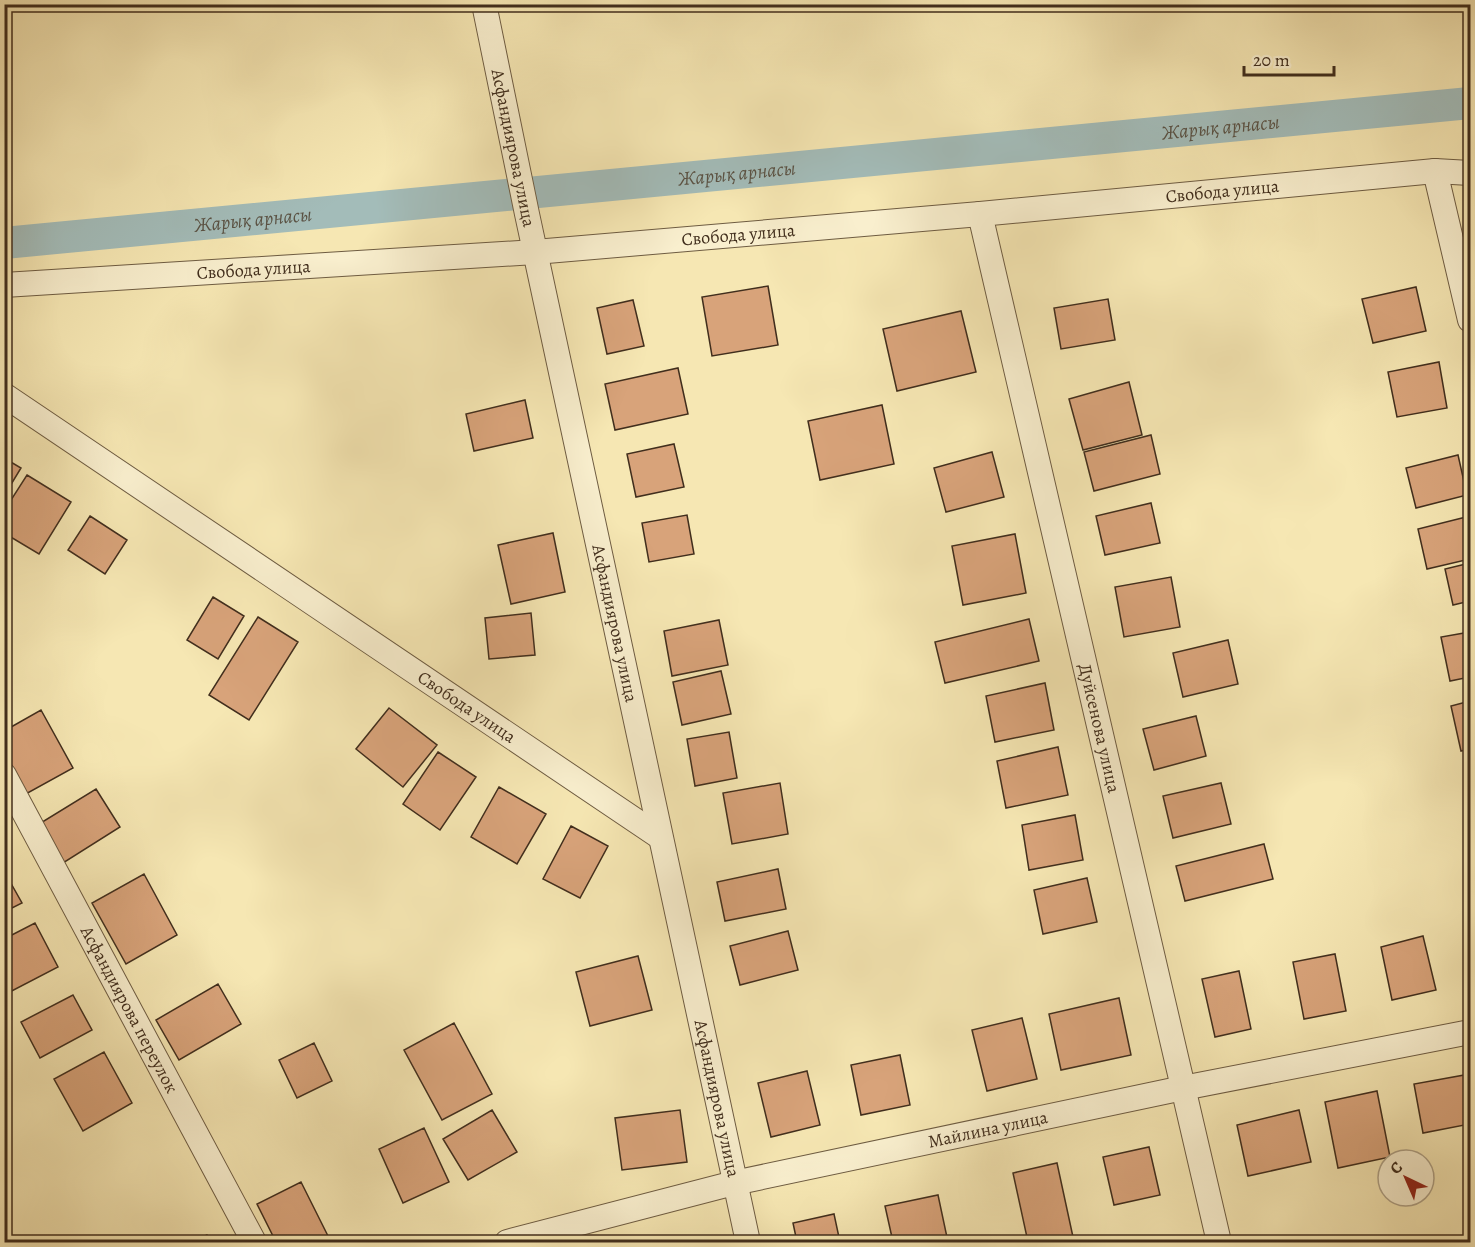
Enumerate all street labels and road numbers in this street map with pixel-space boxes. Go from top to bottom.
street label: Асфандиярова улица [485,66,542,230]
street label: Свобода улица [1164,174,1281,208]
street label: Свобода улица [680,218,797,251]
street label: Свобода улица [196,254,312,285]
street label: Асфандиярова улица [586,541,644,705]
street label: Дуйсенова улица [1073,661,1126,796]
street label: Свобода улица [413,665,521,749]
street label: Асфандиярова переулок [75,921,184,1097]
street label: Асфандиярова улица [688,1016,746,1180]
street label: Майлина улица [926,1105,1051,1154]

